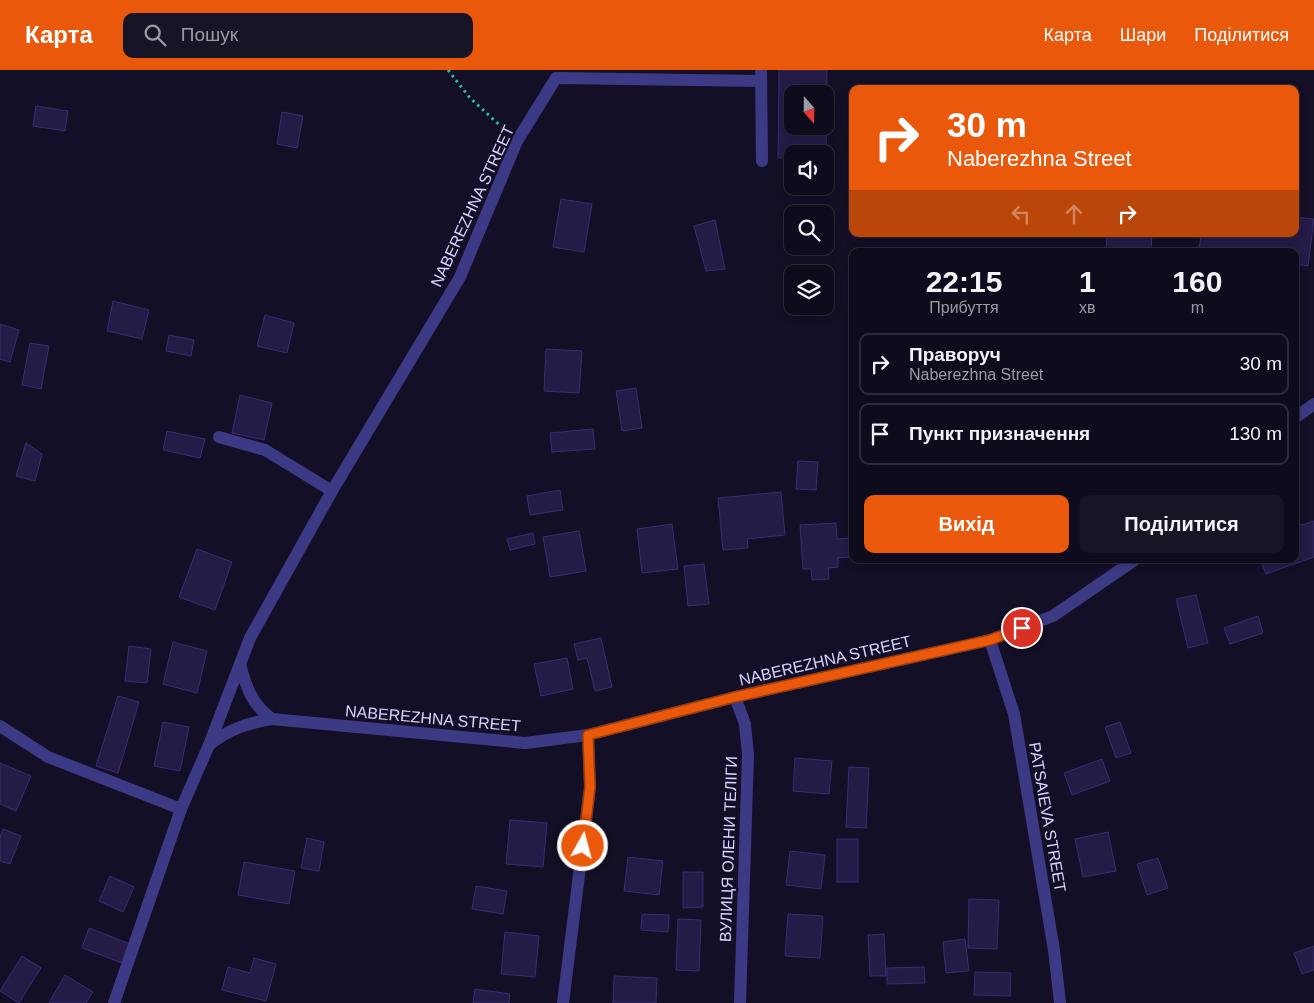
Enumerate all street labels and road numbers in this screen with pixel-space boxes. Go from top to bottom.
street label: NABEREZHNA STREET [428,123,517,290]
street label: NABEREZHNA STREET [737,632,913,689]
street label: NABEREZHNA STREET [345,702,522,735]
street label: PATSAIEVA STREET [1026,741,1069,894]
street label: ВУЛИЦЯ ОЛЕНИ ТЕЛІГИ [717,756,740,942]

